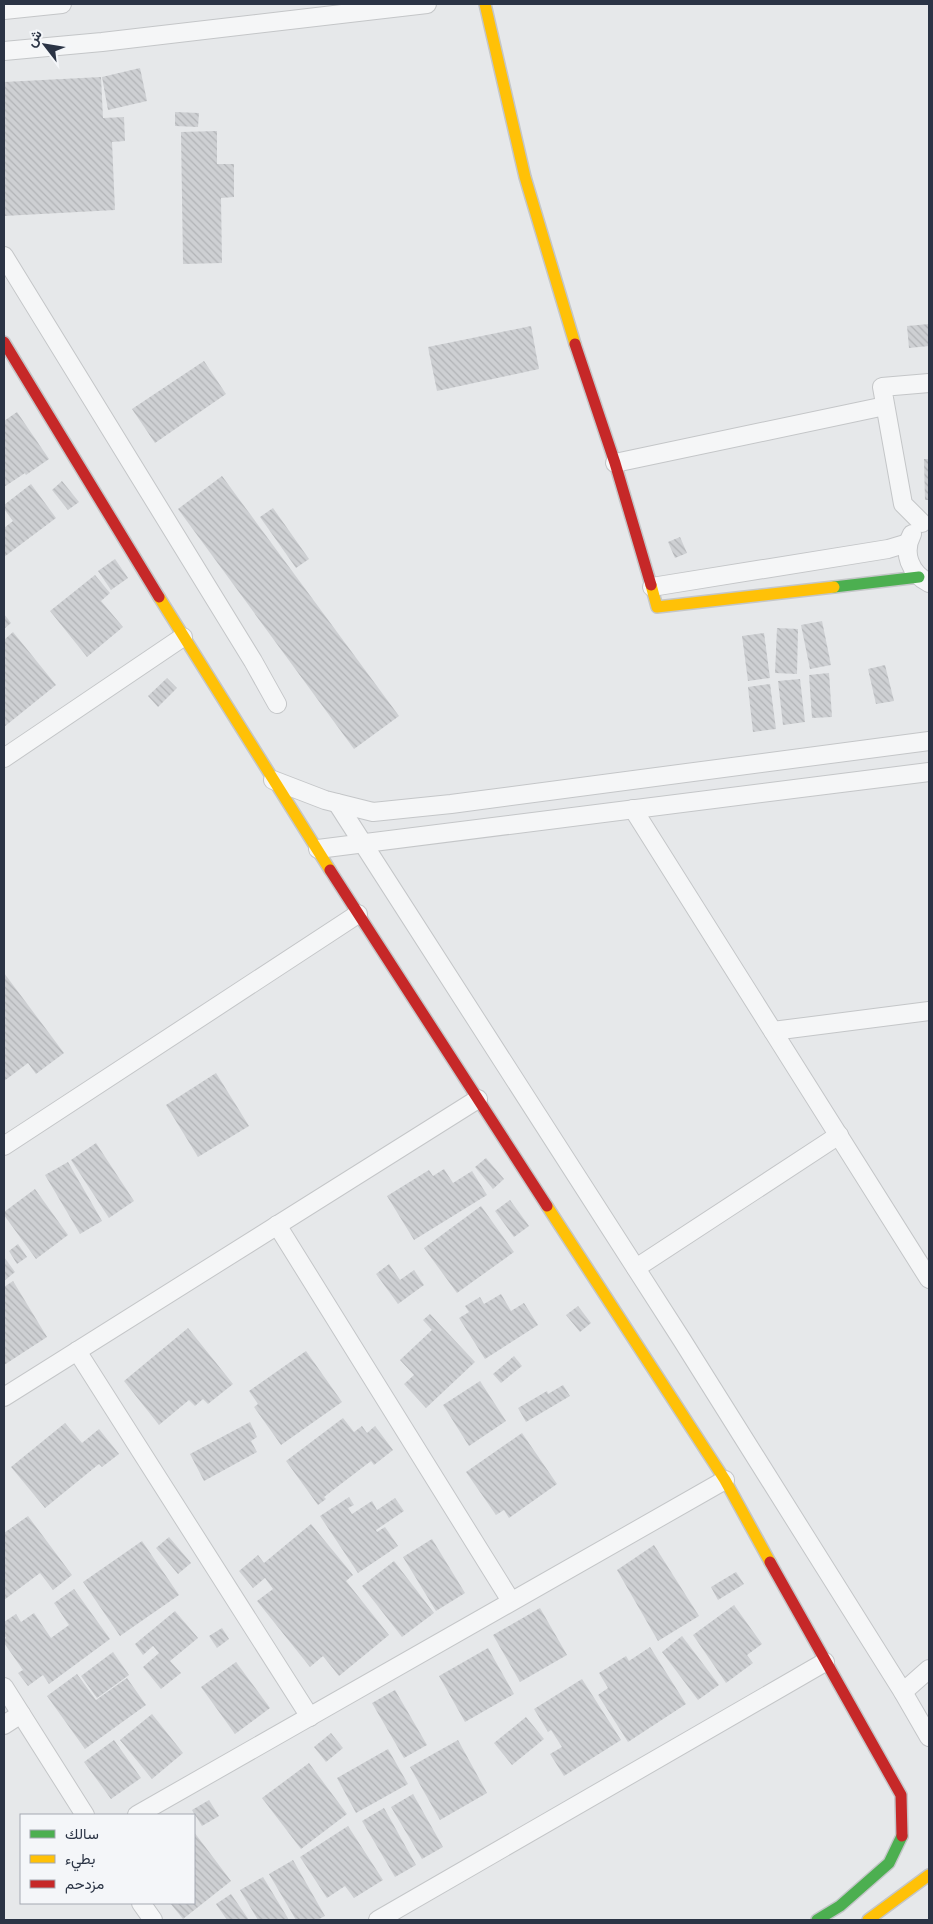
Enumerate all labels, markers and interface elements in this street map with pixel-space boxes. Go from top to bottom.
north arrow [20,20,70,70]
text: ش [23,27,46,50]
legend [20,1814,195,1904]
text: سالك [65,1825,99,1843]
text: بطيء [65,1850,95,1872]
text: مزدحم [65,1875,104,1894]

